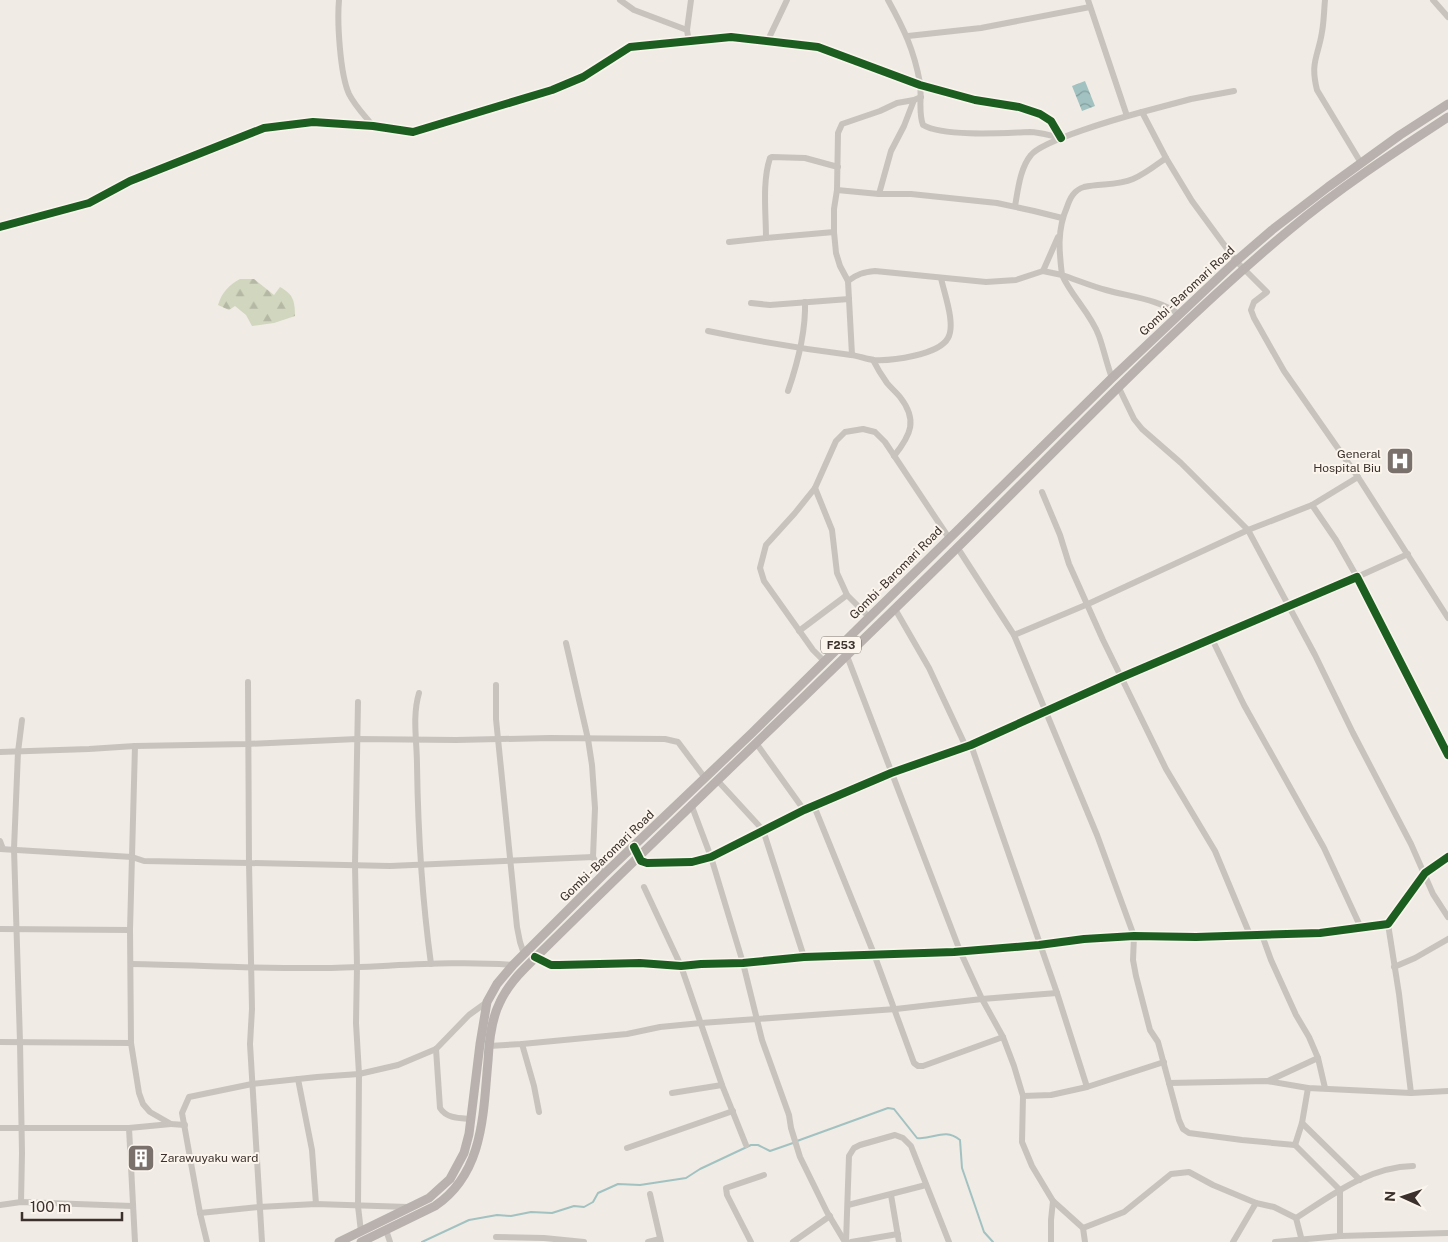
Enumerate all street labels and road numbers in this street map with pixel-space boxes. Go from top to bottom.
street label: Gombi - Baromari Road [1136,243,1238,339]
street label: Gombi - Baromari Road [847,524,945,622]
road number: F253 [821,636,861,654]
street label: Gombi - Baromari Road [557,807,657,905]

